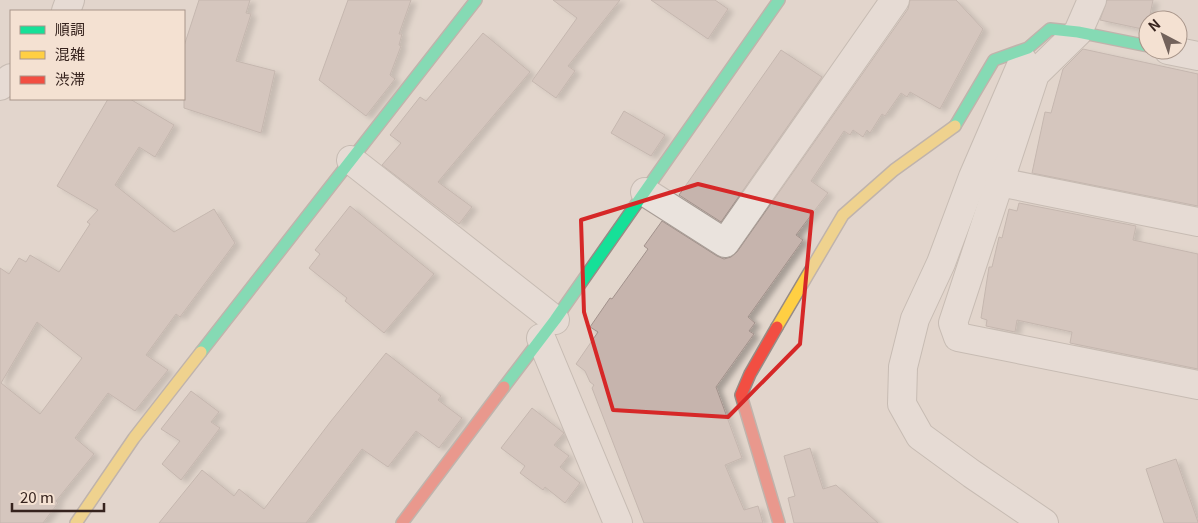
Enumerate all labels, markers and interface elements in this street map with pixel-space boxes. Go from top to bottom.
legend [10,10,185,100]
north arrow [1138,10,1188,60]
text: N [1143,13,1164,35]
text: 順調 [55,18,85,39]
text: 混雑 [55,43,85,64]
text: 渋滞 [55,68,85,89]
scale bar [12,480,105,512]
text: 20 m [20,486,54,507]

